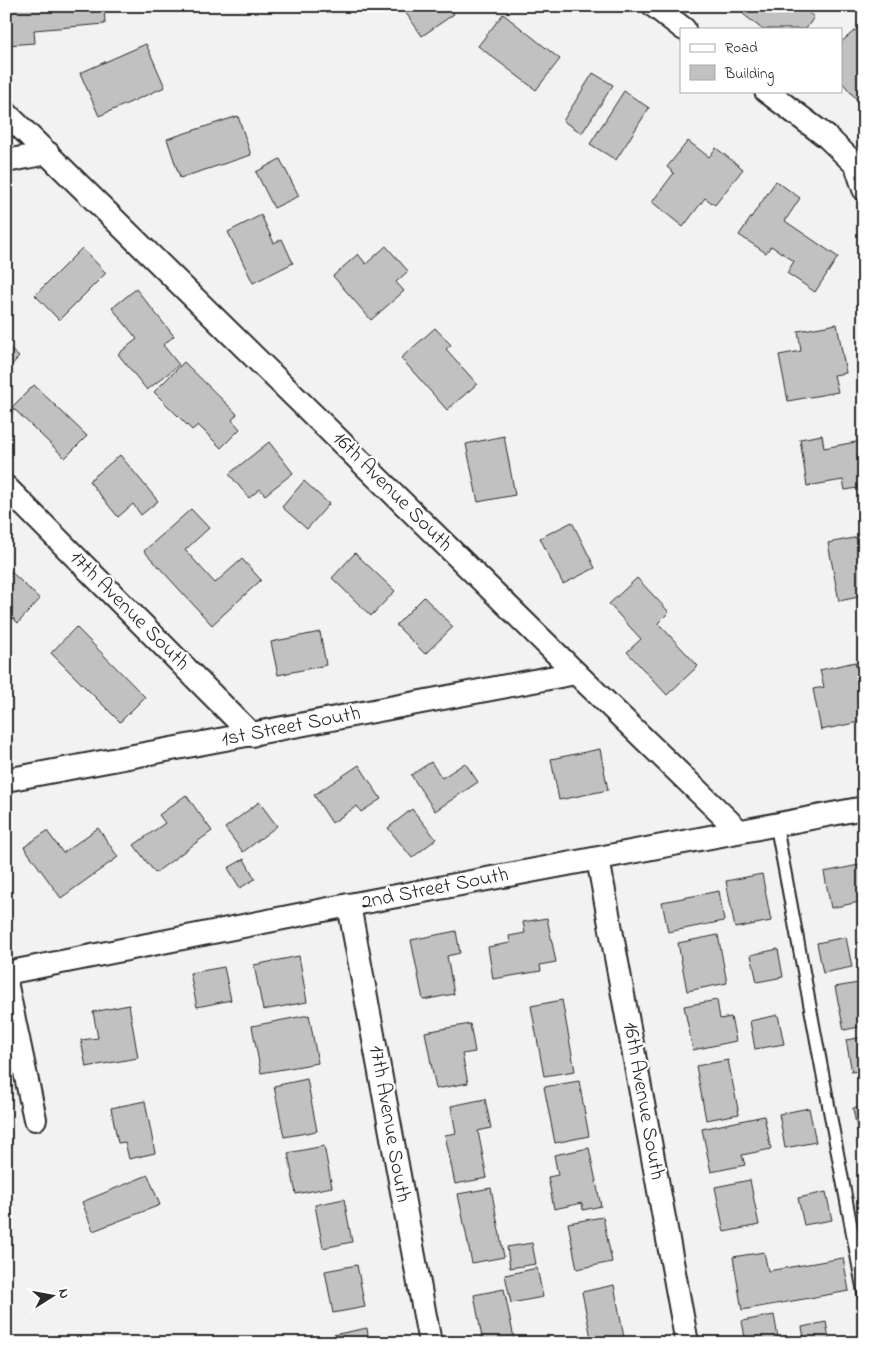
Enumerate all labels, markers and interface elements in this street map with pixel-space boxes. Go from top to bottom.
legend [680,28,842,92]
text: Road [725,37,758,59]
text: Building [724,63,774,86]
street label: 16th Avenue South [325,425,459,559]
street label: 17th Avenue South [62,544,196,678]
street label: 1st Street South [219,699,363,755]
street label: 2nd Street South [359,860,511,918]
street label: 16th Avenue South [614,1020,672,1182]
street label: 17th Avenue South [360,1043,418,1205]
north arrow [28,1272,78,1322]
text: N [52,1287,74,1300]

